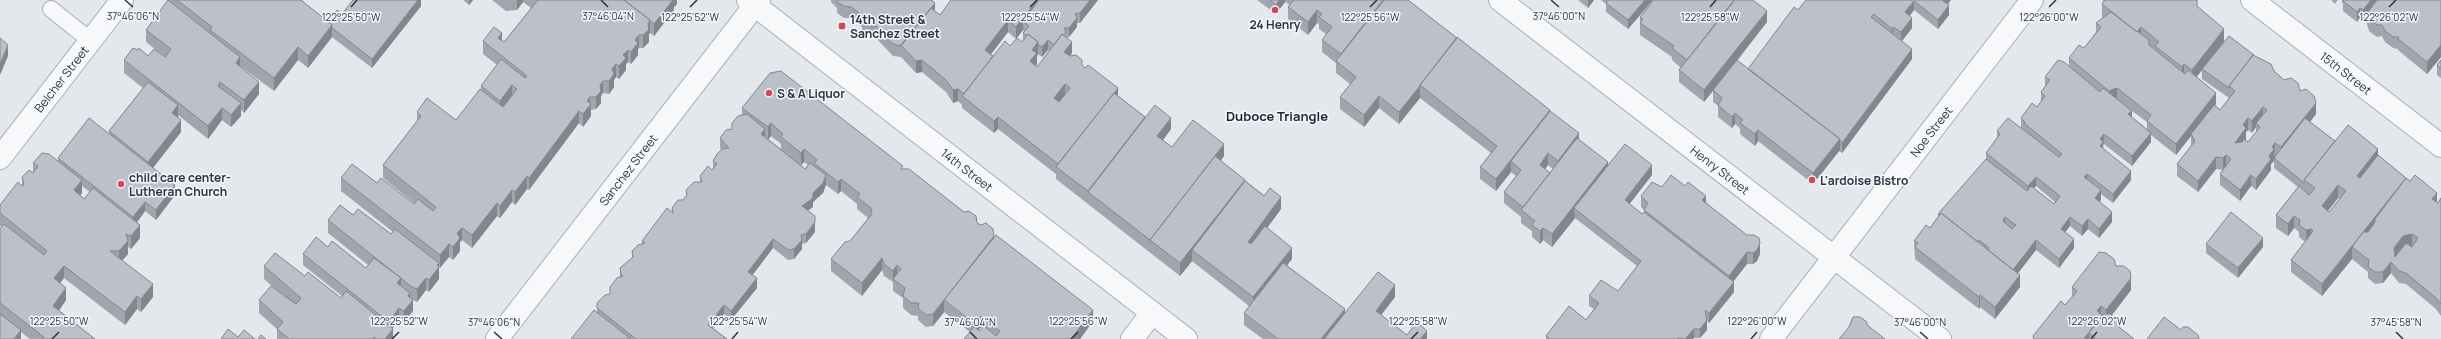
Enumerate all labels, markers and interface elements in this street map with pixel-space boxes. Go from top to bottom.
marker: 24 Henry [1270,5,1280,15]
text: 37°46'06"N [107,9,159,23]
text: 37°46'04"N [582,9,634,23]
text: 37°46'00"N [1533,9,1585,23]
text: 122°25'50"W [322,10,381,24]
text: 122°25'52"W [661,10,720,24]
text: 122°25'54"W [1001,10,1060,24]
text: 122°25'56"W [1341,10,1400,24]
text: 122°25'58"W [1681,10,1740,24]
text: 122°26'00"W [2019,10,2079,24]
text: 122°26'02"W [2360,10,2419,24]
place label: 14th Street & Sanchez Street [850,11,940,42]
place label: 24 Henry [1249,16,1301,33]
marker: 14th Street & Sanchez Street [837,21,847,31]
street label: Belcher Street [30,42,92,116]
street label: 15th Street [2317,47,2376,98]
place label: S & A Liquor [777,85,845,102]
marker: S & A Liquor [764,88,774,98]
street label: Noe Street [1906,102,1956,160]
district label: Duboce Triangle [1226,107,1328,125]
street label: Sanchez Street [595,130,661,209]
street label: Henry Street [1687,141,1753,198]
street label: 14th Street [938,144,997,195]
place label: child care center- Lutheran Church [129,169,231,200]
place label: L'ardoise Bistro [1820,172,1908,189]
marker: L'ardoise Bistro [1807,175,1817,185]
marker: child care center- Lutheran Church [116,179,126,189]
text: 122°25'50"W [30,314,89,328]
text: 122°25'52"W [370,314,429,328]
text: 122°25'54"W [709,314,768,328]
text: 122°25'56"W [1049,314,1108,328]
text: 122°25'58"W [1389,314,1448,328]
text: 122°26'00"W [1727,314,1787,328]
text: 122°26'02"W [2068,314,2127,328]
text: 37°46'06"N [468,315,520,329]
text: 37°46'04"N [944,315,996,329]
text: 37°46'00"N [1894,315,1946,329]
text: 37°45'58"N [2370,315,2422,329]

